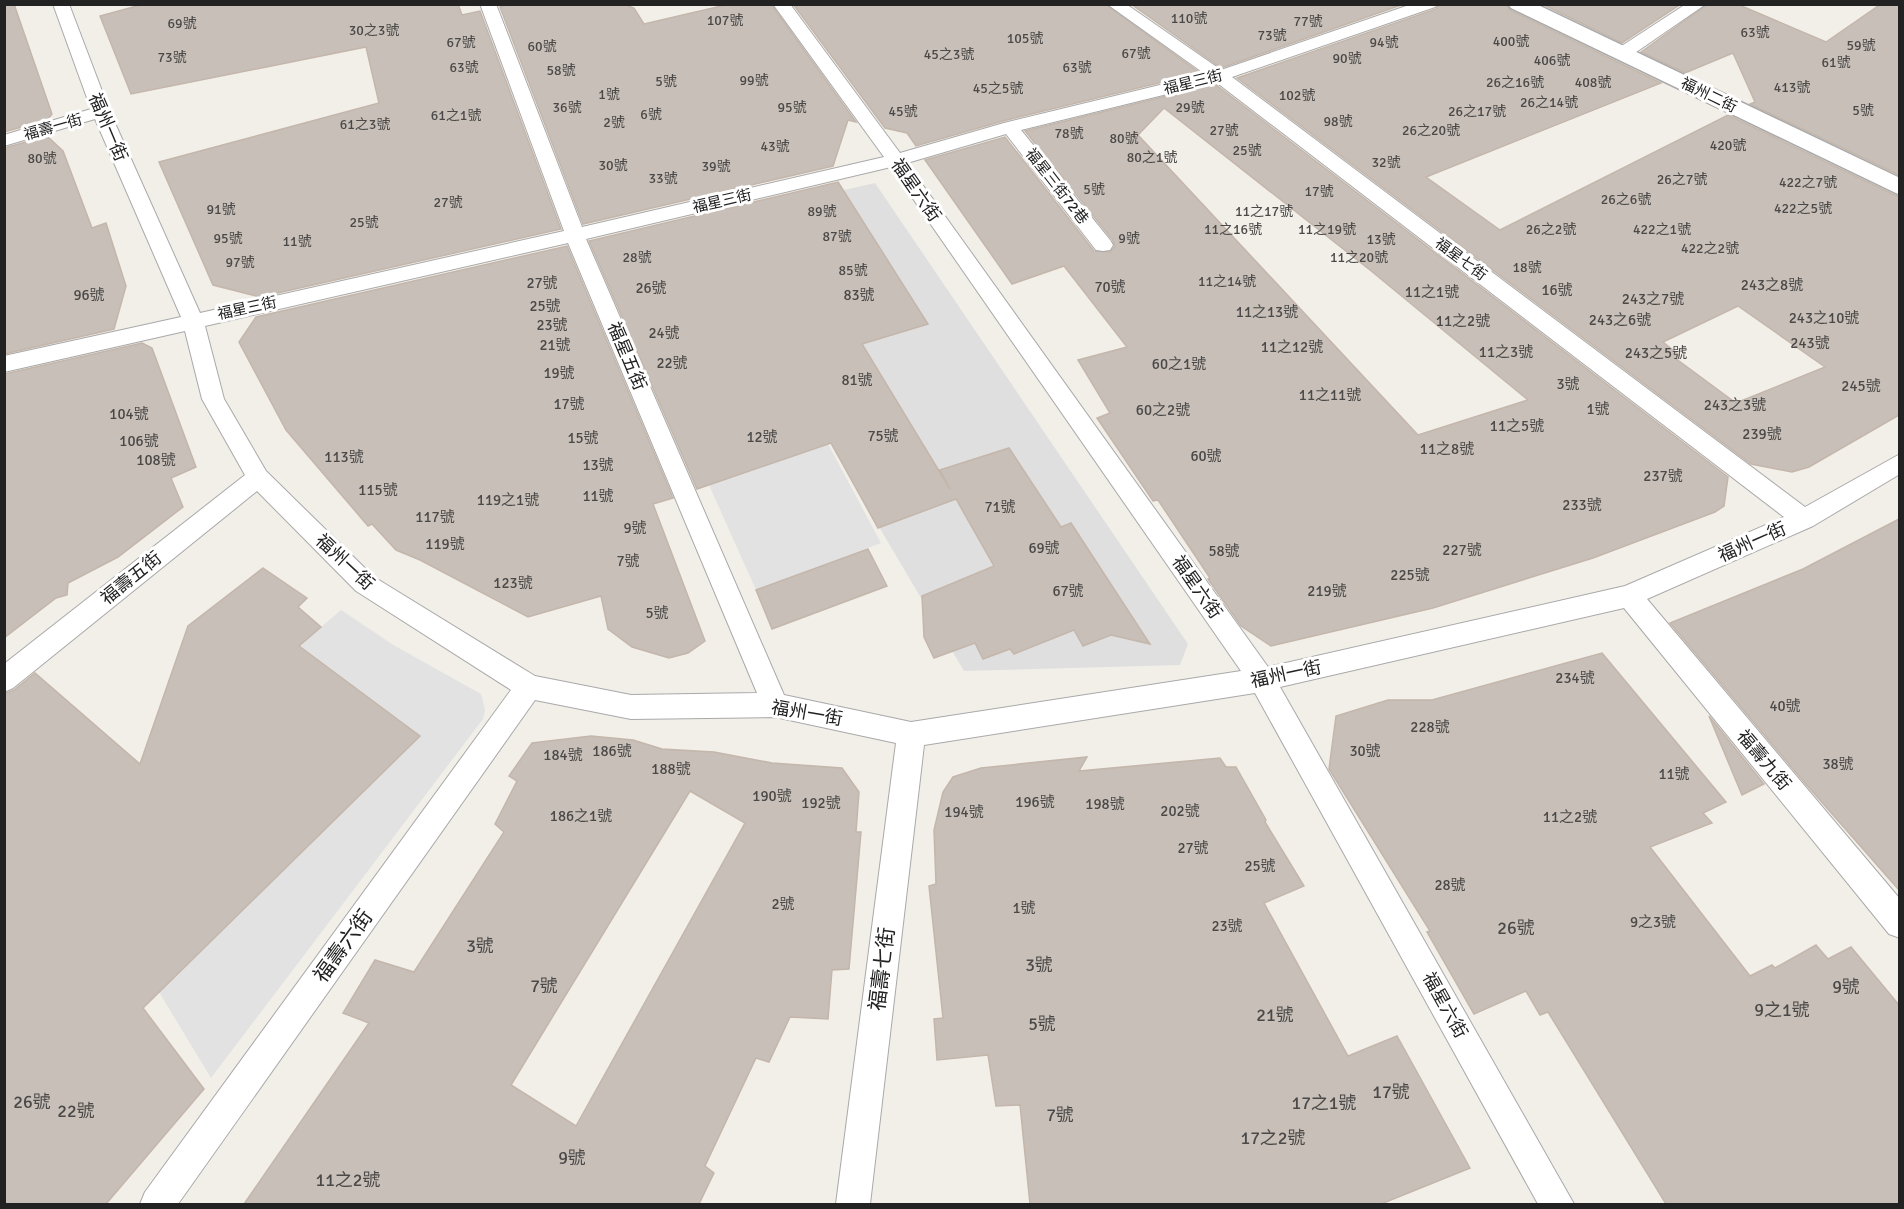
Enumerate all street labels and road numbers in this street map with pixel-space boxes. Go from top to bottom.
street label: 福星三街 [1162,66,1224,98]
street label: 福州二街 [1678,74,1740,116]
street label: 福州一街 [84,90,132,164]
street label: 福壽一街 [22,110,84,144]
street label: 福星三街72巷 [1022,145,1092,227]
street label: 福星六街 [886,154,946,226]
street label: 福星三街 [691,185,753,217]
street label: 福星七街 [1432,234,1490,284]
street label: 福星三街 [216,293,278,323]
street label: 福星五街 [603,319,651,393]
street label: 福州一街 [1715,517,1789,567]
street label: 福州一街 [311,529,379,595]
street label: 福壽五街 [96,547,166,609]
street label: 福星六街 [1167,551,1227,623]
street label: 福州一街 [1248,656,1324,692]
street label: 福州一街 [770,696,844,730]
street label: 福壽九街 [1732,725,1796,795]
street label: 福壽六街 [308,904,378,988]
street label: 福壽七街 [864,926,900,1012]
street label: 福星六街 [1418,968,1472,1042]

